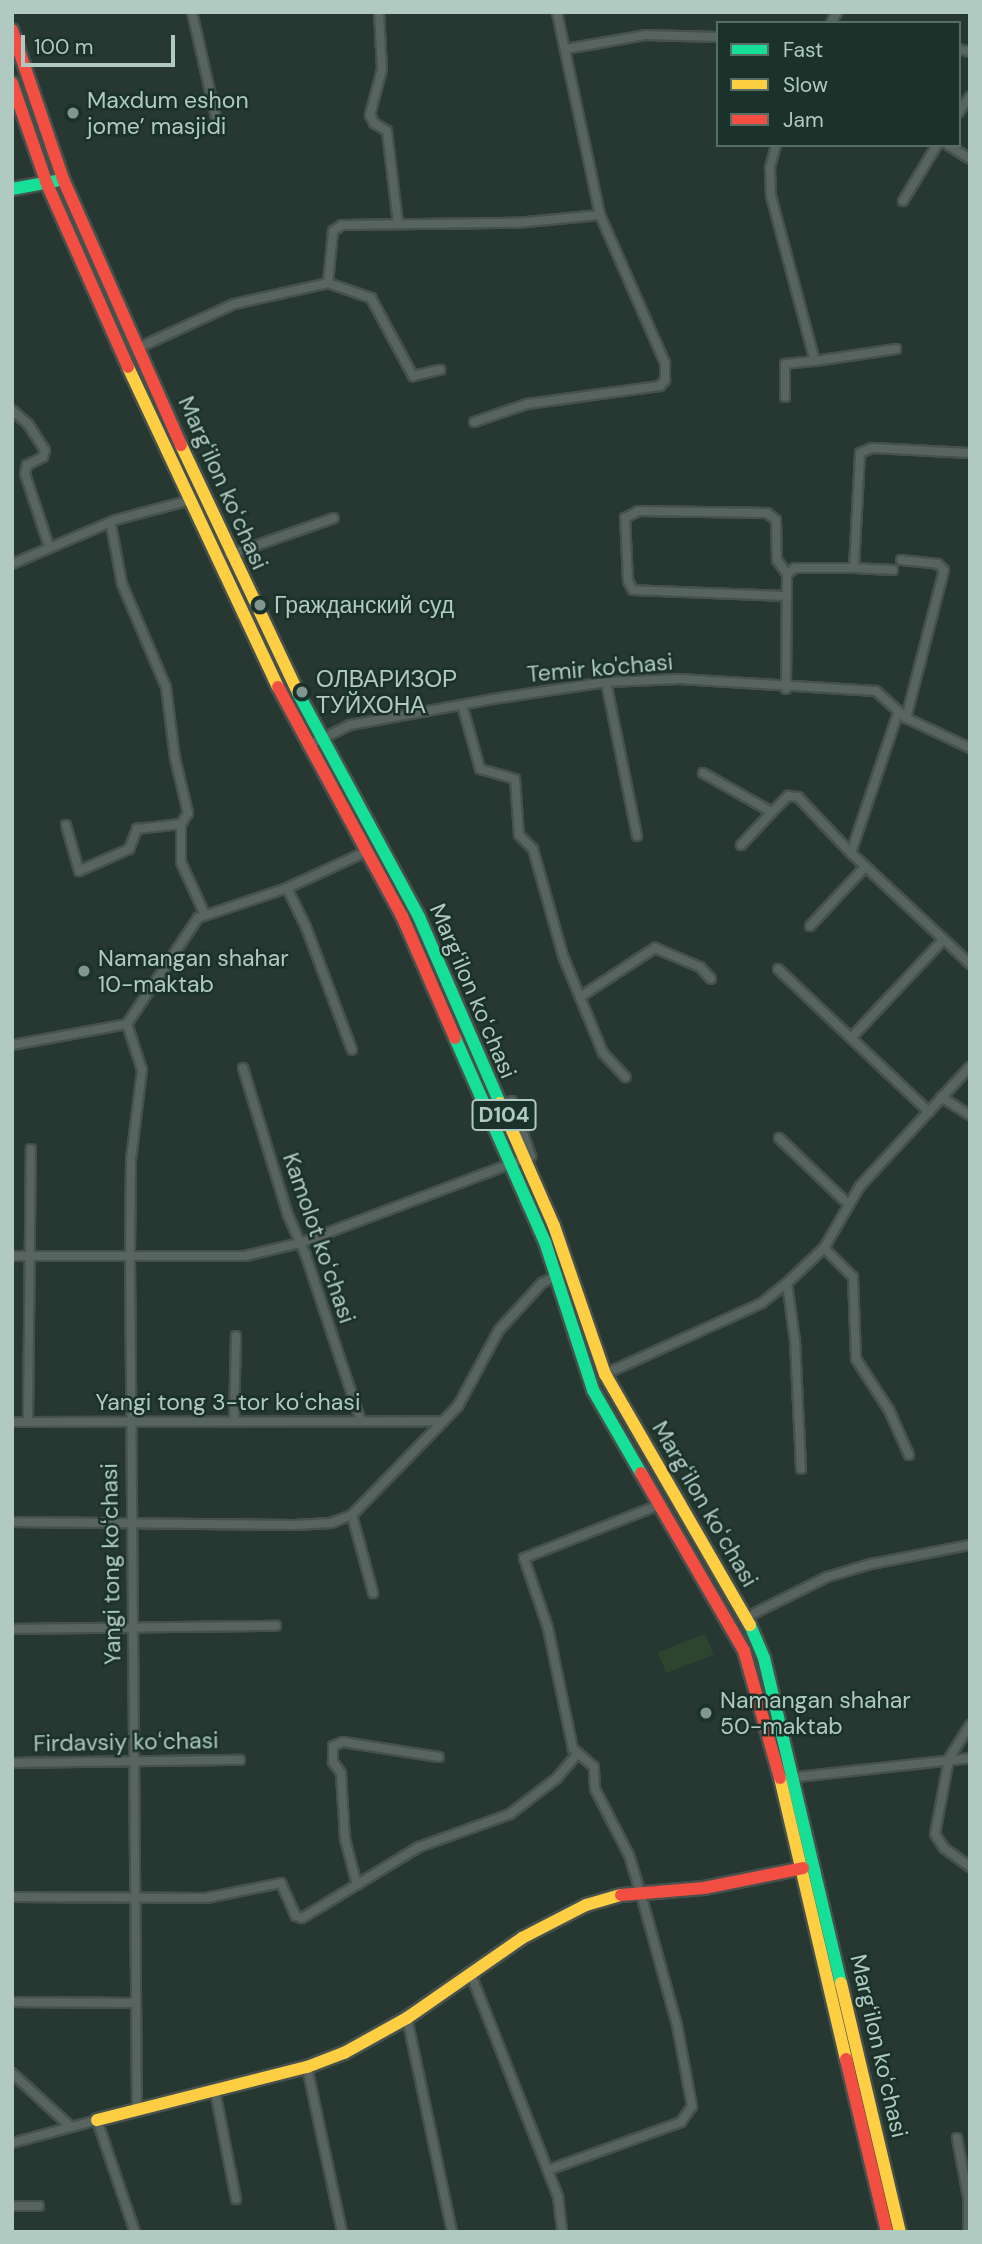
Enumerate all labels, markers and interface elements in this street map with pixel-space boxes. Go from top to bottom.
scale bar [24,21,178,65]
legend [716,21,961,147]
text: 100 m [34,33,94,61]
text: Fast [783,36,823,64]
text: Slow [783,71,828,99]
place label: Maxdum eshon jome’ masjidi [87,86,249,140]
marker: Maxdum eshon jome’ masjidi [65,105,81,121]
text: Jam [783,106,824,134]
street label: Margʻilon koʻchasi [172,392,274,574]
place label: Гражданский суд [274,591,454,619]
marker: Гражданский суд [252,597,268,613]
street label: Temir ko'chasi [526,648,674,688]
place label: ОЛВАРИЗОР ТУЙХОНА [316,665,457,719]
marker: ОЛВАРИЗОР ТУЙХОНА [294,684,310,700]
street label: Margʻilon koʻchasi [424,899,522,1083]
place label: Namangan shahar 10-maktab [98,944,289,998]
marker: Namangan shahar 10-maktab [76,963,92,979]
road number: D104 [471,1098,537,1132]
street label: Kamolot koʻchasi [277,1149,361,1327]
street label: Yangi tong 3-tor koʻchasi [96,1388,360,1416]
street label: Margʻilon koʻchasi [646,1416,764,1592]
street label: Yangi tong koʻchasi [95,1463,127,1665]
place label: Namangan shahar 50-maktab [720,1686,911,1740]
marker: Namangan shahar 50-maktab [698,1705,714,1721]
street label: Firdavsiy koʻchasi [33,1727,219,1757]
street label: Margʻilon koʻchasi [845,1952,913,2140]

